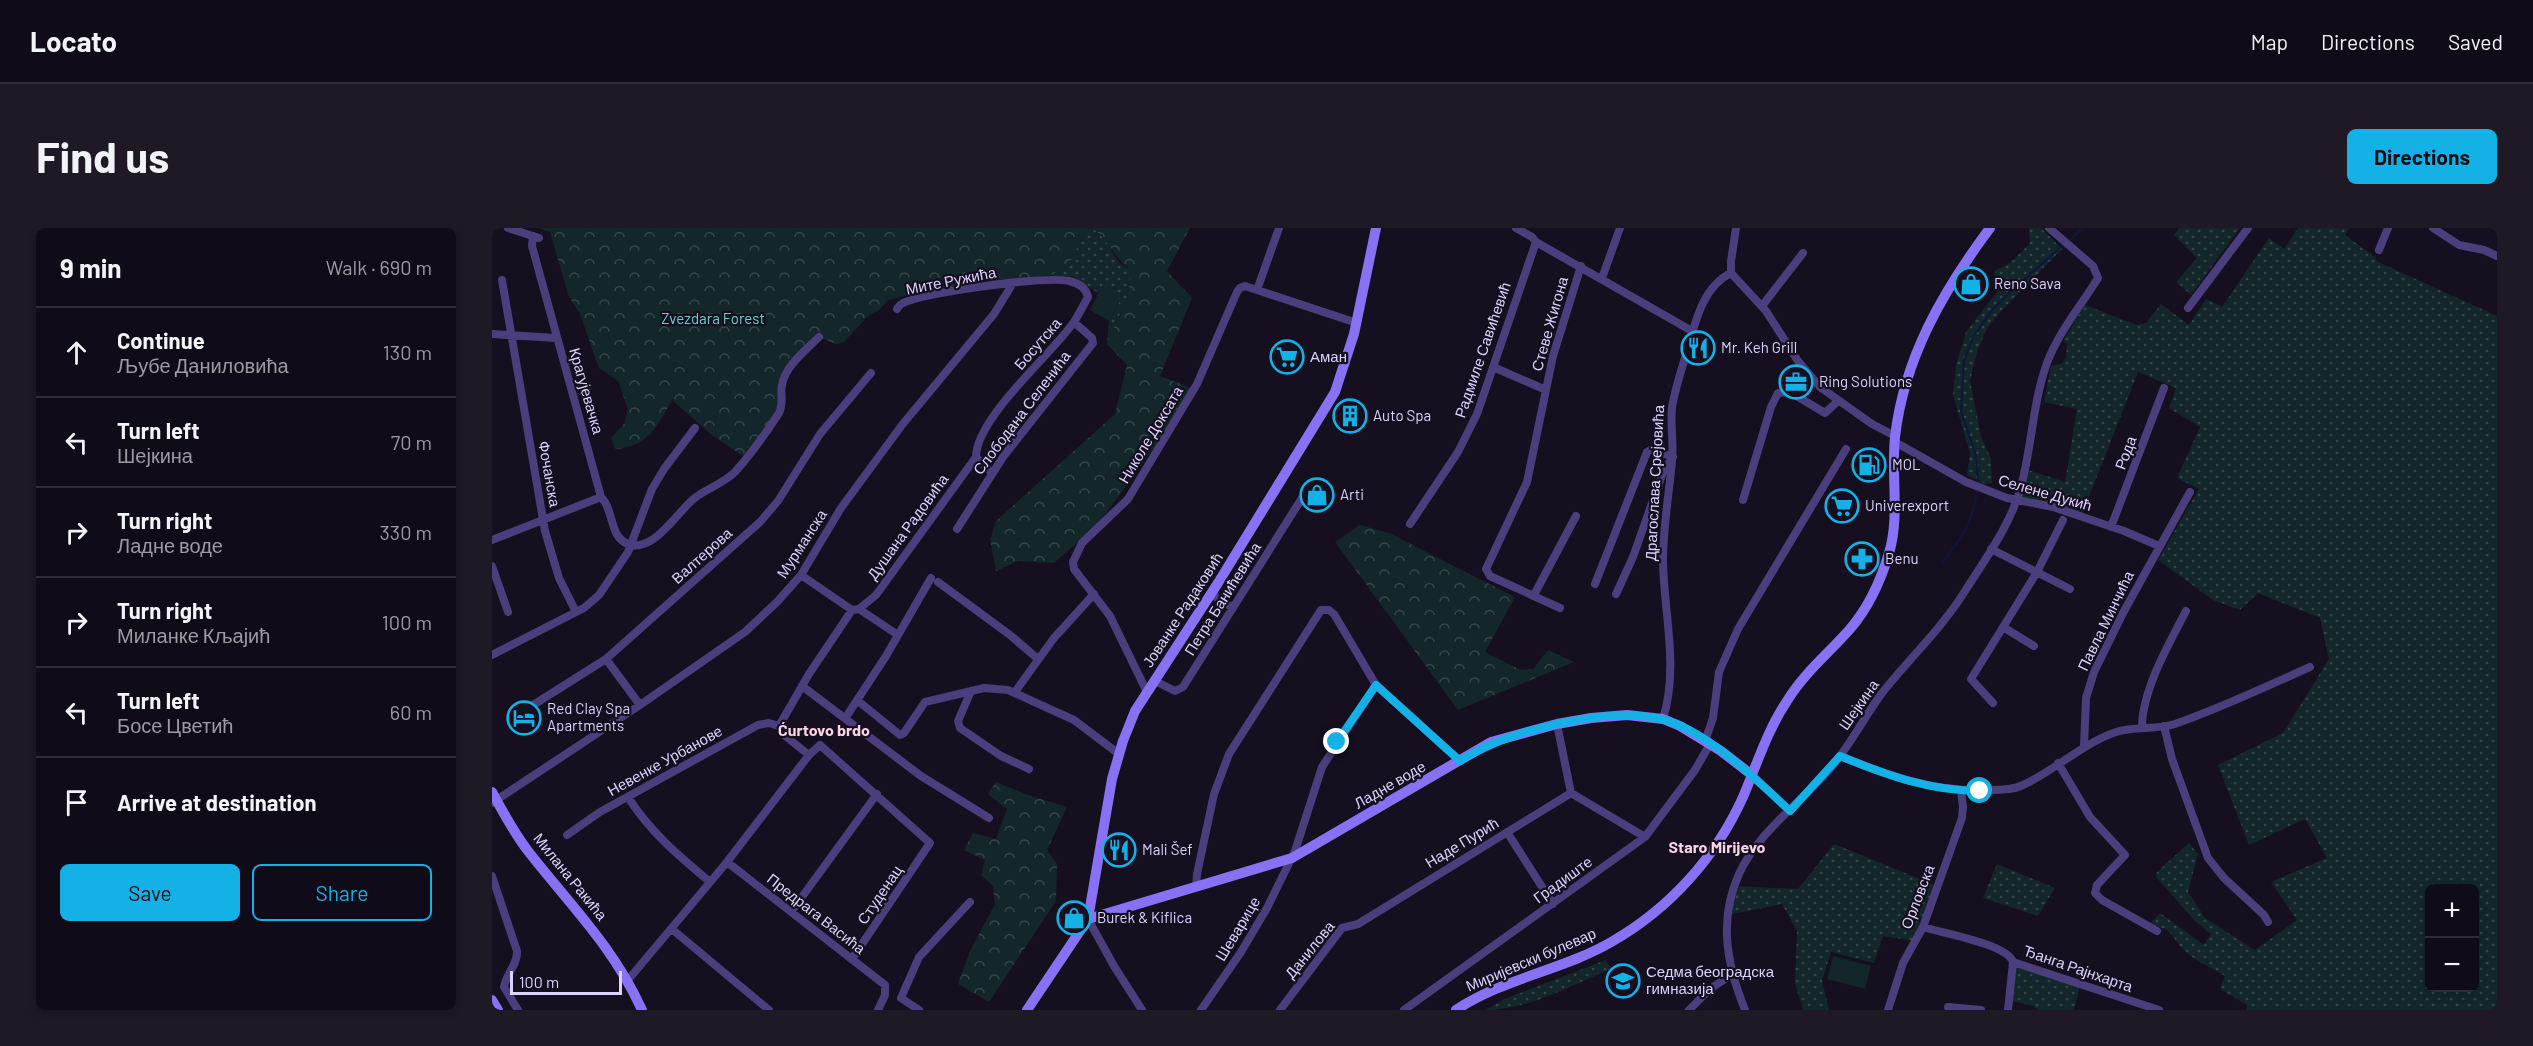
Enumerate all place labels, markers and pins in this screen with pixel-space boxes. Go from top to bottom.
shop icon: Reno Sava [1953,266,1989,302]
place label: Reno Sava [1994,274,2061,292]
restaurant icon: Mr. Keh Grill [1680,330,1716,366]
place label: Mr. Keh Grill [1721,338,1797,356]
supermarket icon: Аман [1269,339,1305,375]
place label: Аман [1310,347,1347,365]
office icon: Ring Solutions [1778,364,1814,400]
place label: Ring Solutions [1819,372,1912,390]
building icon: Auto Spa [1332,398,1368,434]
place label: Auto Spa [1373,406,1431,424]
fuel station icon: MOL [1851,447,1887,483]
place label: MOL [1892,455,1921,473]
shop icon: Arti [1299,477,1335,513]
place label: Arti [1340,485,1364,503]
supermarket icon: Univerexport [1824,488,1860,524]
place label: Univerexport [1865,496,1949,514]
pharmacy icon: Benu [1844,541,1880,577]
place label: Benu [1885,549,1919,567]
place label: Red Clay Spa Apartments [547,699,630,734]
hotel icon: Red Clay Spa Apartments [506,700,542,736]
restaurant icon: Mali Šef [1101,832,1137,868]
place label: Mali Šef [1142,840,1193,858]
shop icon: Burek & Kiflica [1056,900,1092,936]
place label: Burek & Kiflica [1097,908,1192,926]
place label: Седма београдска гимназија [1646,962,1775,997]
school or university icon: Седма београдска гимназија [1605,963,1641,999]

